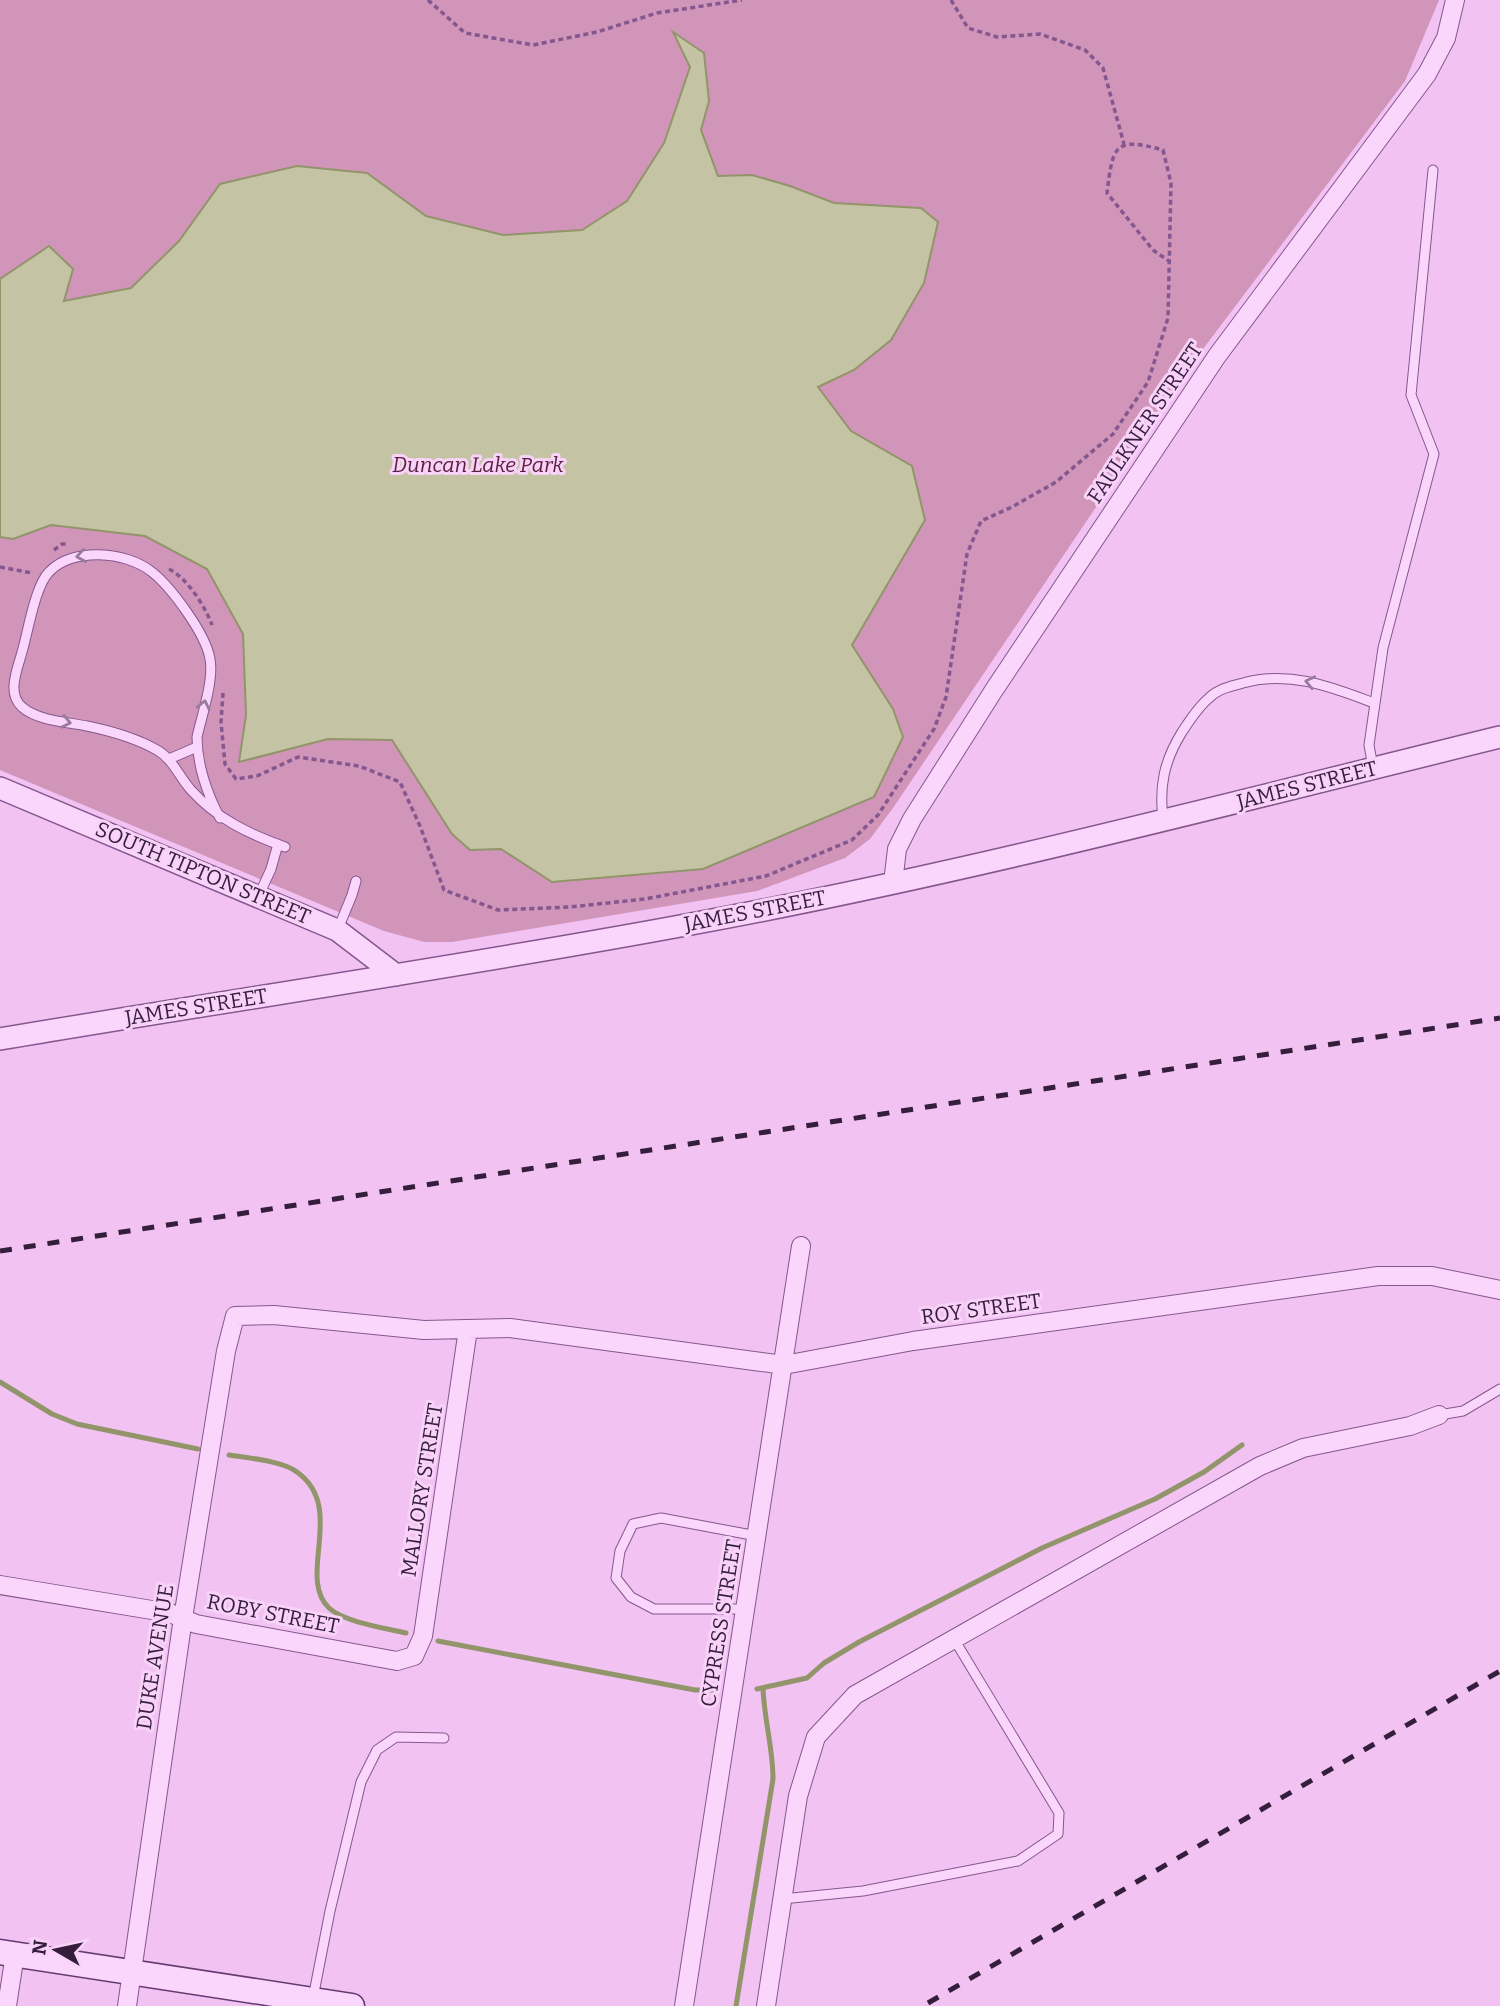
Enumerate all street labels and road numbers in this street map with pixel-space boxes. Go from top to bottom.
street label: FAULKNER STREET [1082,338,1208,508]
street label: JAMES STREET [1233,755,1380,815]
street label: SOUTH TIPTON STREET [92,816,314,930]
street label: JAMES STREET [681,885,828,938]
street label: JAMES STREET [122,983,269,1031]
street label: ROY STREET [919,1288,1043,1330]
street label: MALLORY STREET [395,1401,449,1579]
street label: CYPRESS STREET [695,1537,747,1709]
street label: DUKE AVENUE [131,1582,179,1732]
street label: ROBY STREET [205,1588,341,1640]

